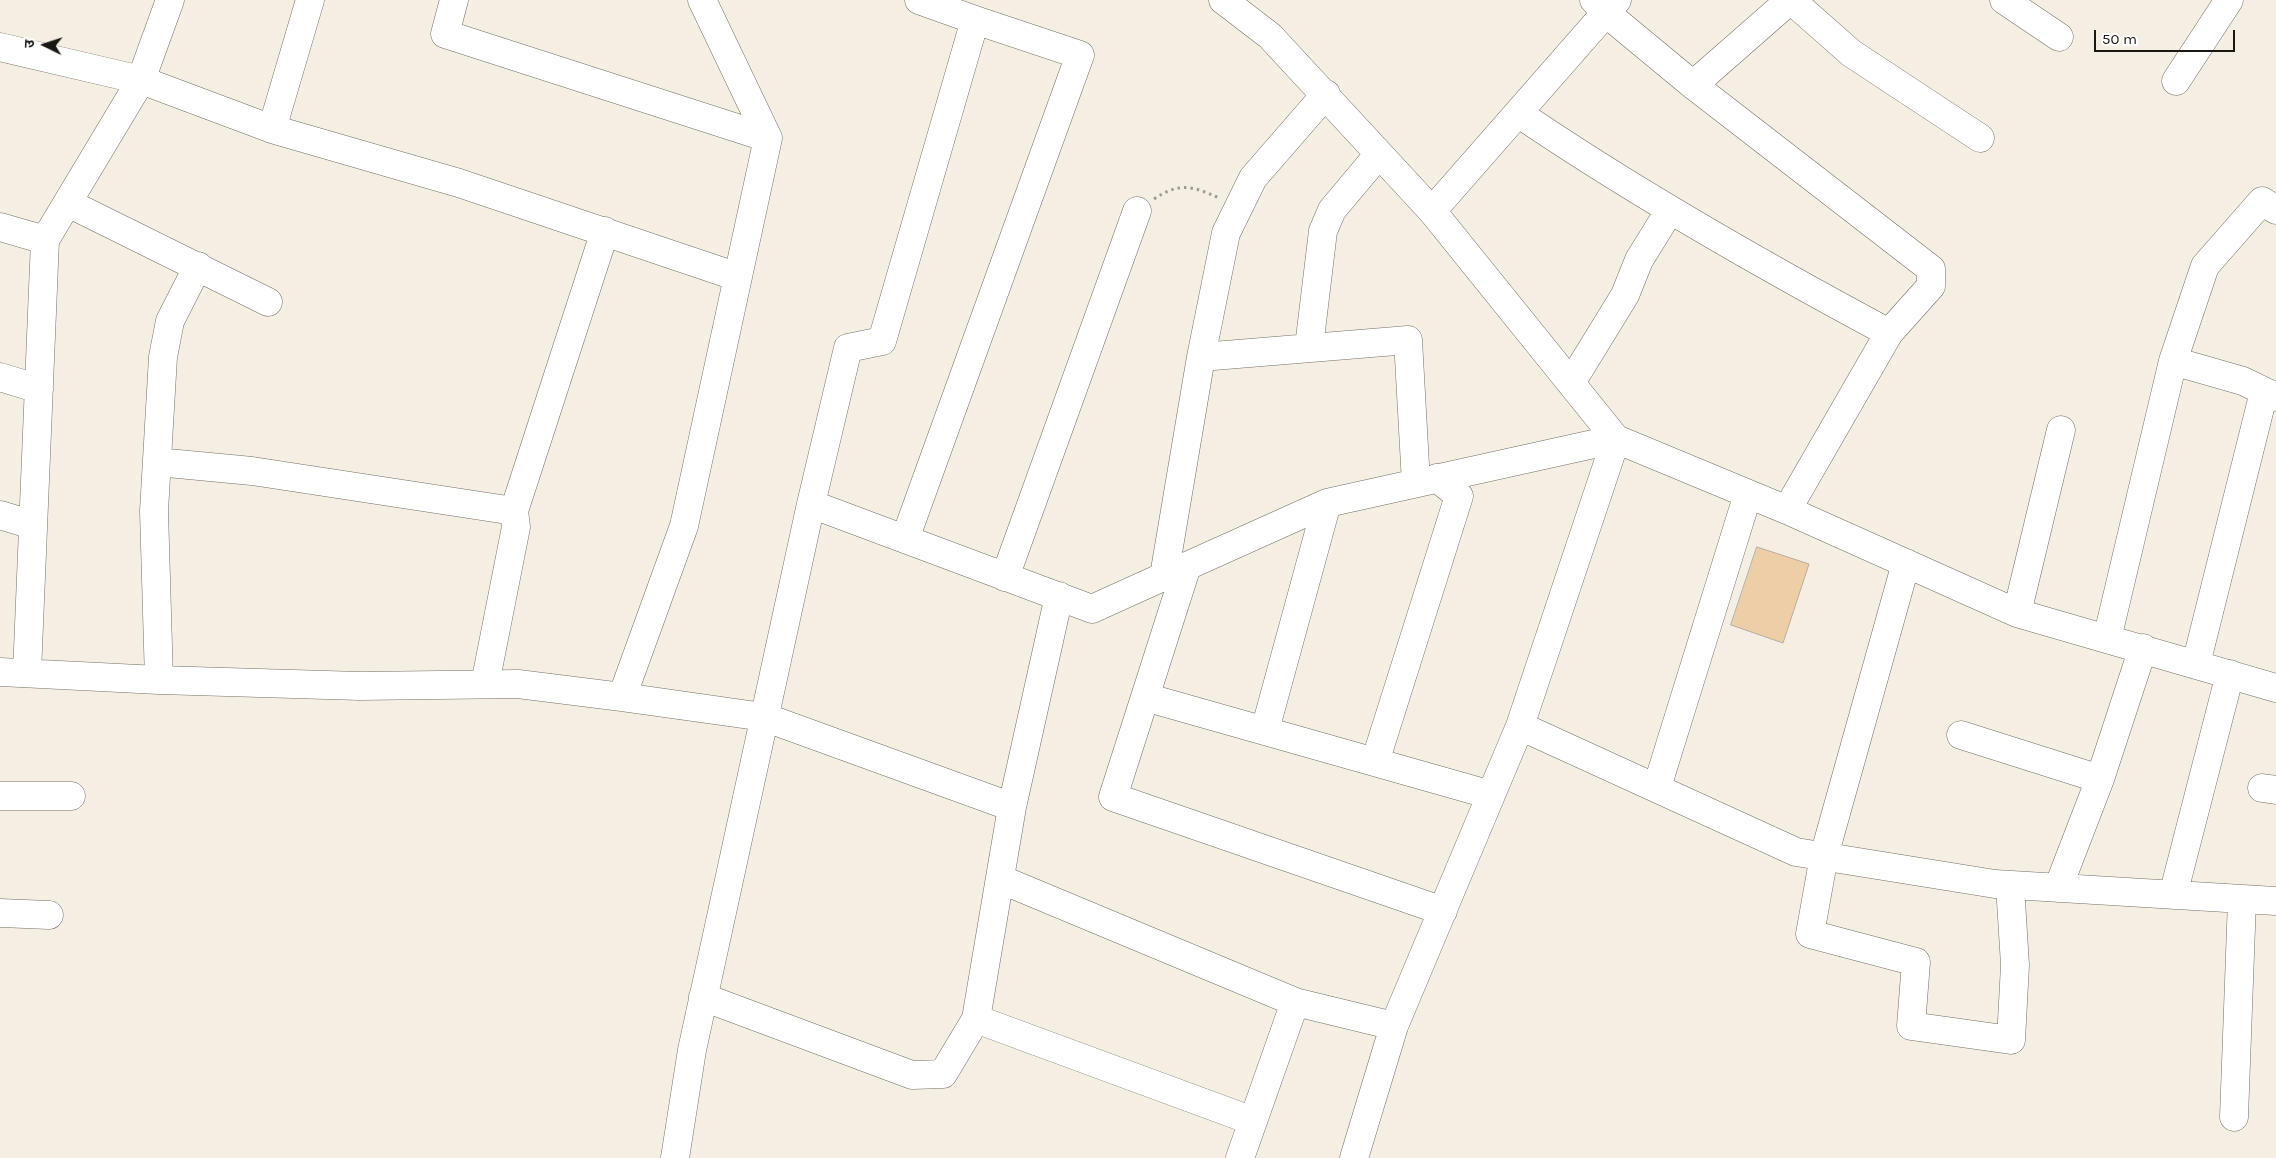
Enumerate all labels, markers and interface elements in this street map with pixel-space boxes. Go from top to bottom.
north arrow [20,20,70,70]
scale bar [2096,20,2237,52]
text: 50 m [2102,30,2137,48]
text: उ [21,39,38,49]

